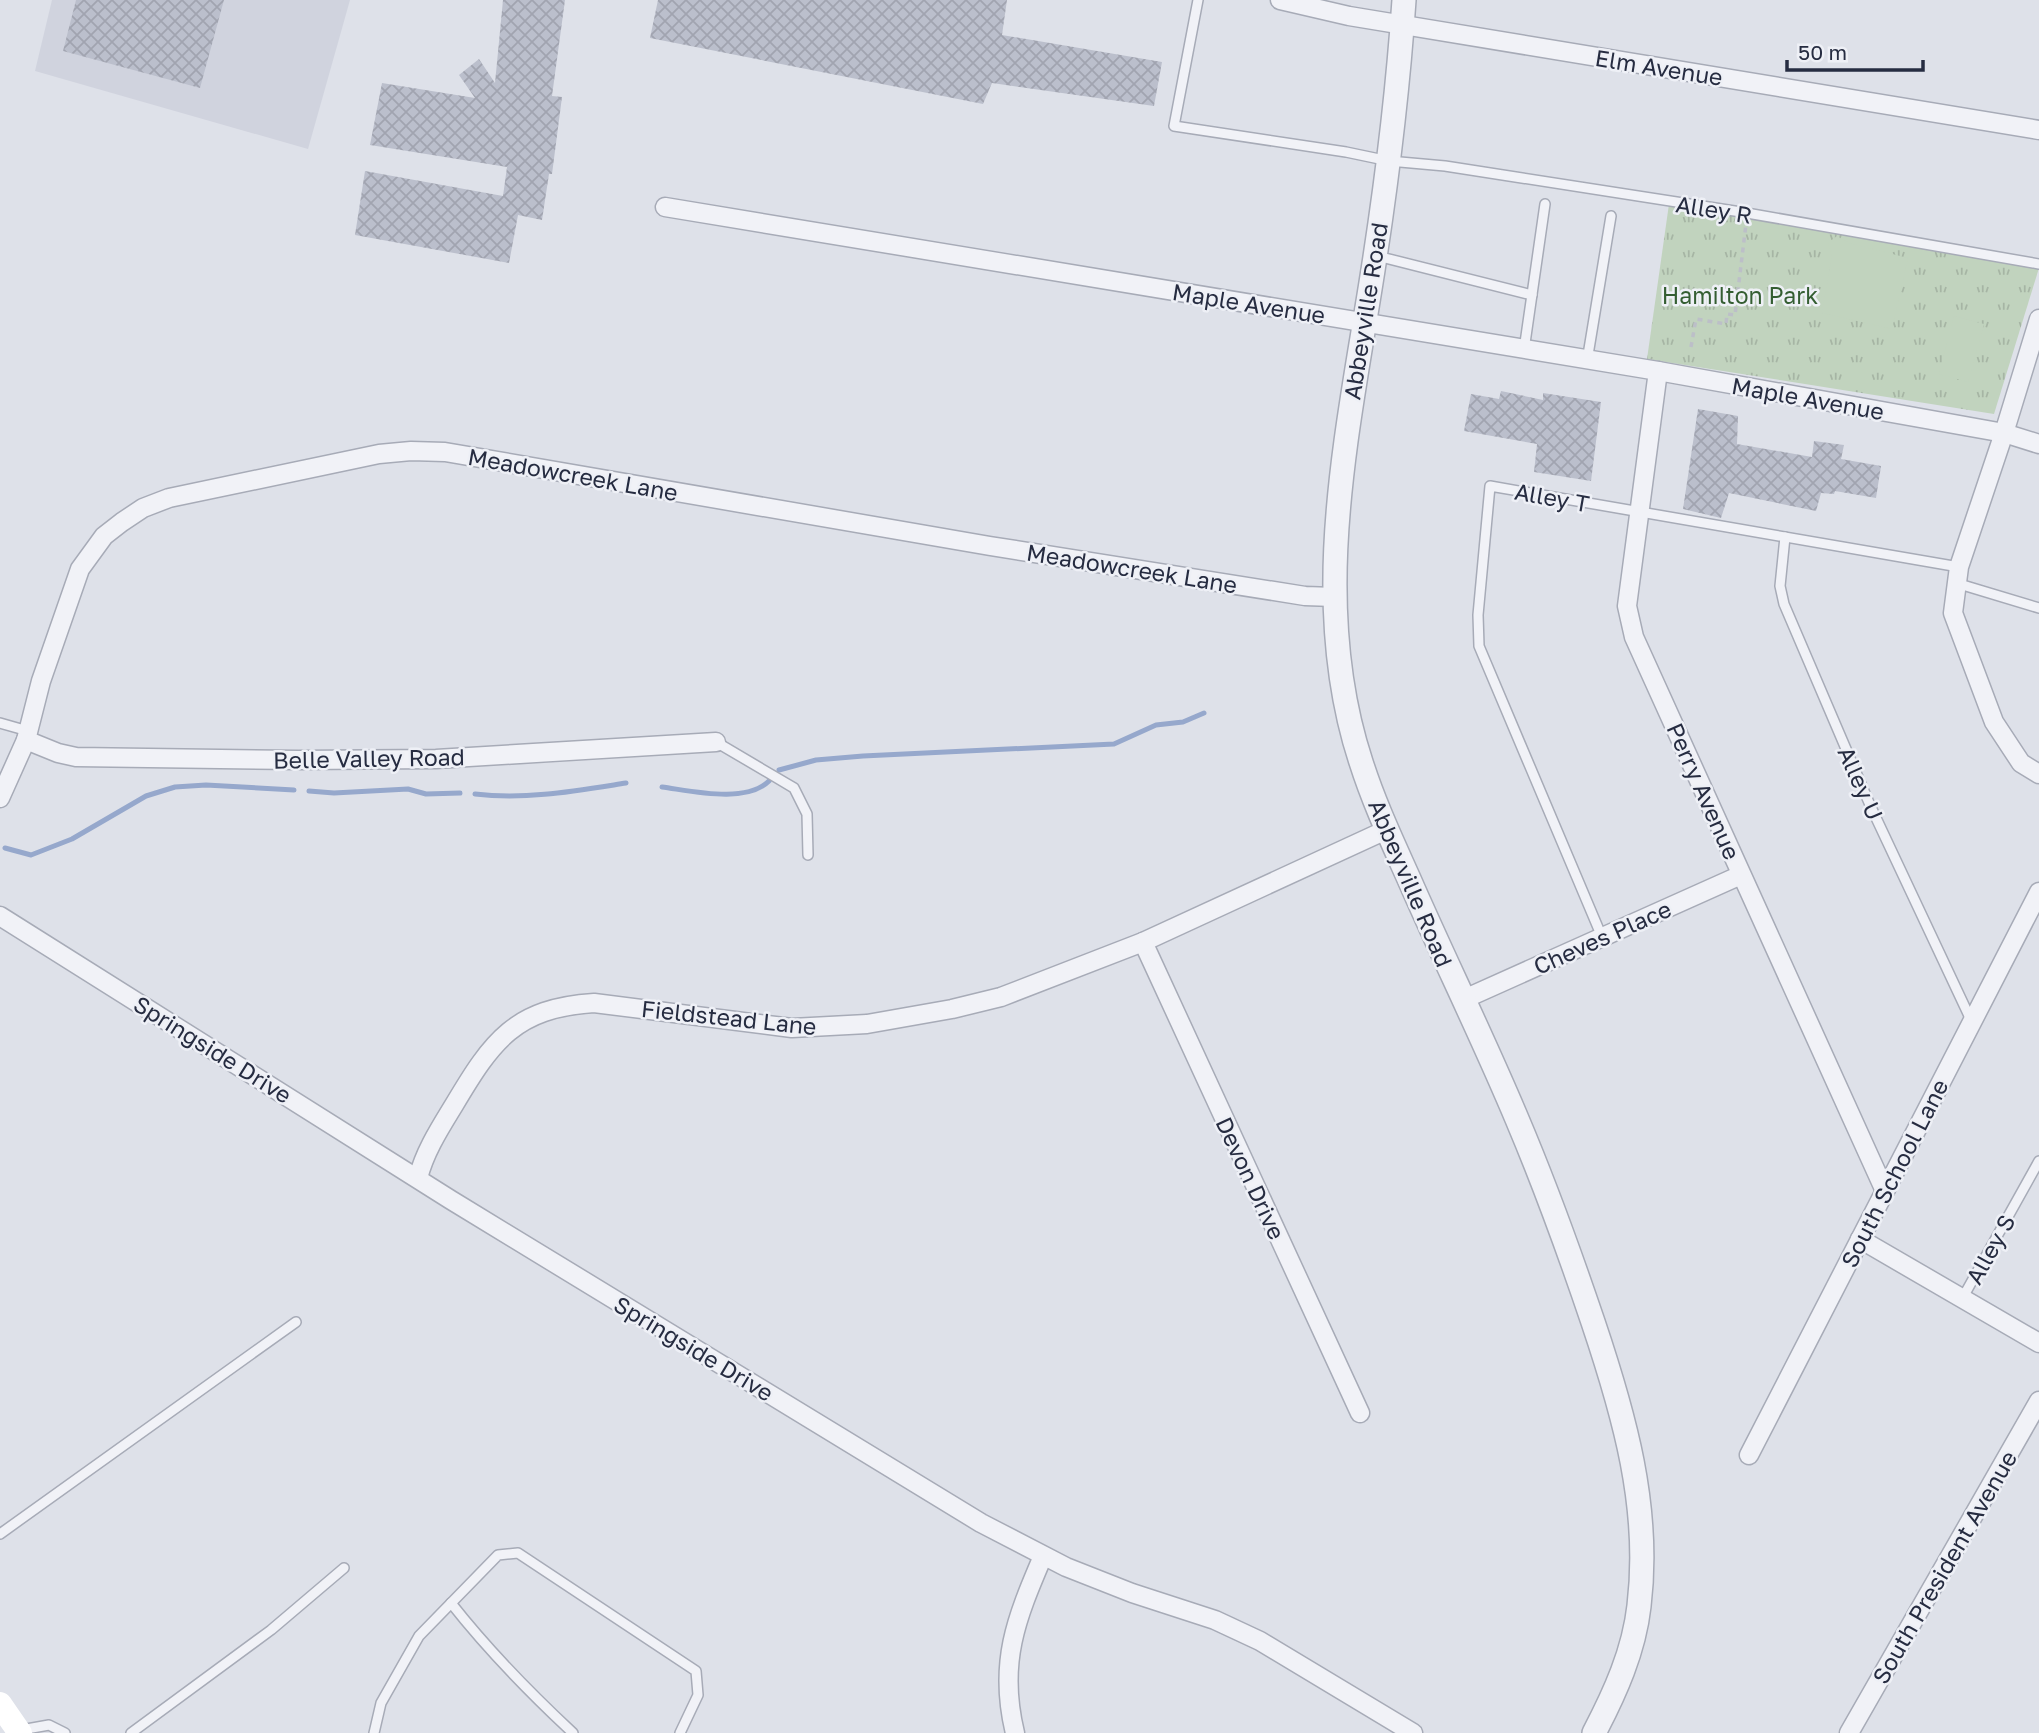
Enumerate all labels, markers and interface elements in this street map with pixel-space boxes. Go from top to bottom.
scale bar [1787,28,1924,72]
text: 50 m [1798,39,1847,65]
street label: Elm Avenue [1593,43,1725,91]
street label: Alley R [1674,189,1754,229]
street label: Abbeyville Road [1337,220,1393,402]
street label: Maple Avenue [1171,277,1327,329]
park label: Hamilton Park [1662,281,1818,309]
street label: Maple Avenue [1730,371,1886,425]
street label: Meadowcreek Lane [466,442,680,506]
street label: Alley T [1513,477,1591,517]
street label: Meadowcreek Lane [1025,538,1239,598]
street label: Perry Avenue [1661,718,1747,864]
street label: Belle Valley Road [273,742,465,774]
street label: Alley U [1832,742,1890,824]
street label: Abbeyville Road [1363,795,1459,971]
street label: Cheves Place [1529,894,1675,980]
street label: Springside Drive [129,989,297,1109]
street label: Fieldstead Lane [640,994,818,1040]
street label: South School Lane [1834,1074,1954,1272]
street label: Devon Drive [1210,1112,1292,1244]
street label: Alley S [1959,1209,2021,1289]
street label: Springside Drive [609,1289,779,1407]
street label: South President Avenue [1866,1445,2022,1689]

